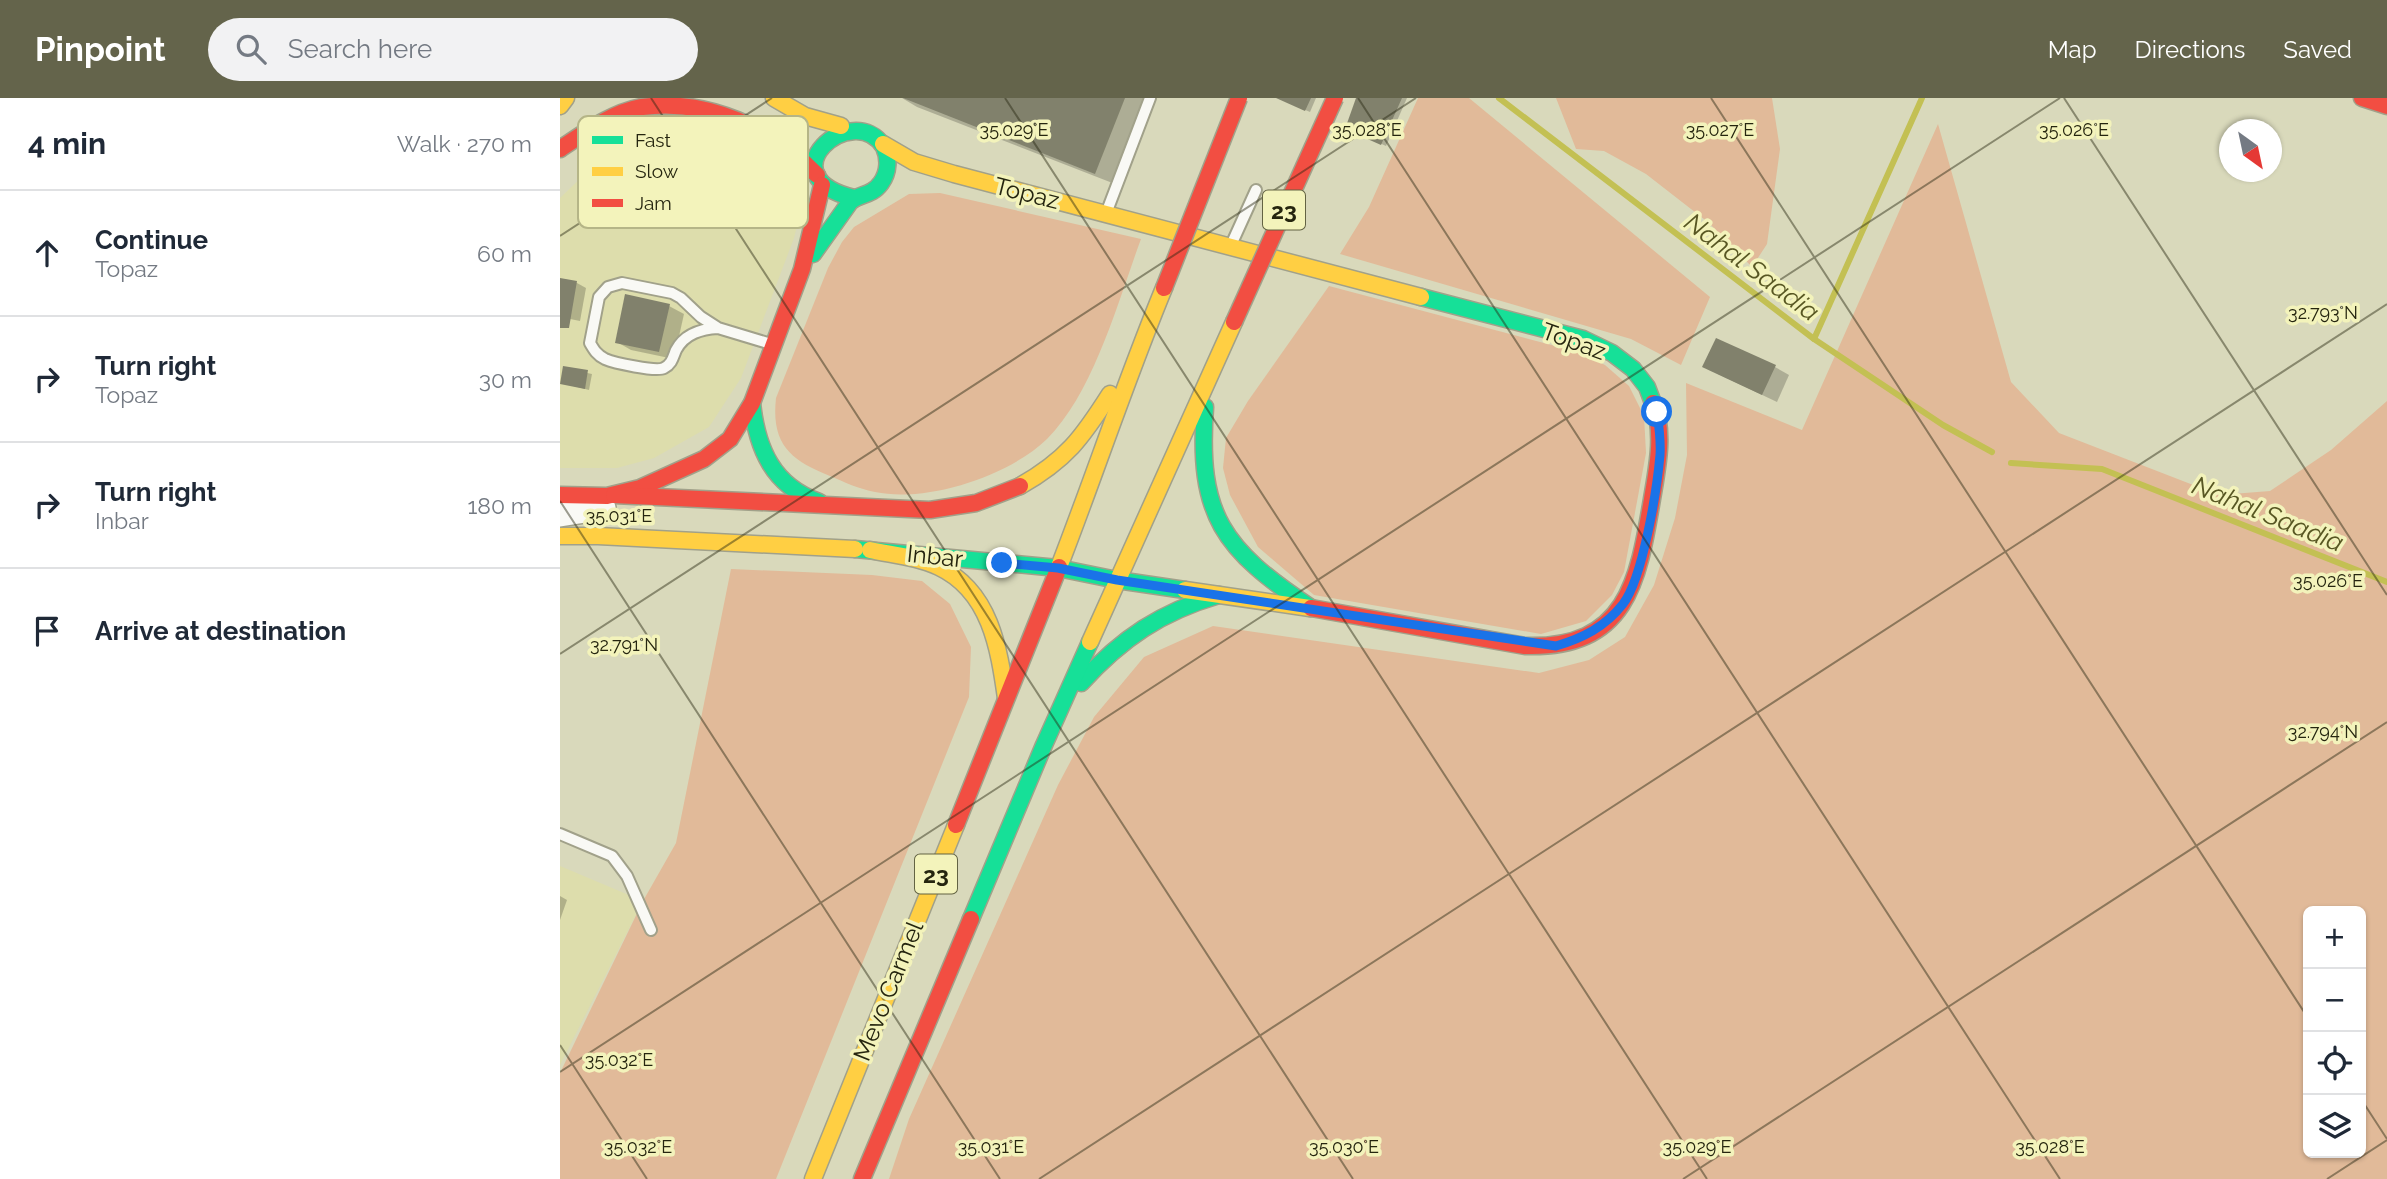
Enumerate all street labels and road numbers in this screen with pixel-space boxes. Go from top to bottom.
street label: Topaz [992,171,1062,215]
road number: 23 [1263,190,1305,230]
street label: Topaz [1538,316,1610,366]
street label: Inbar [906,539,965,573]
road number: 23 [915,854,957,894]
street label: Mevo Carmel [847,917,929,1065]

